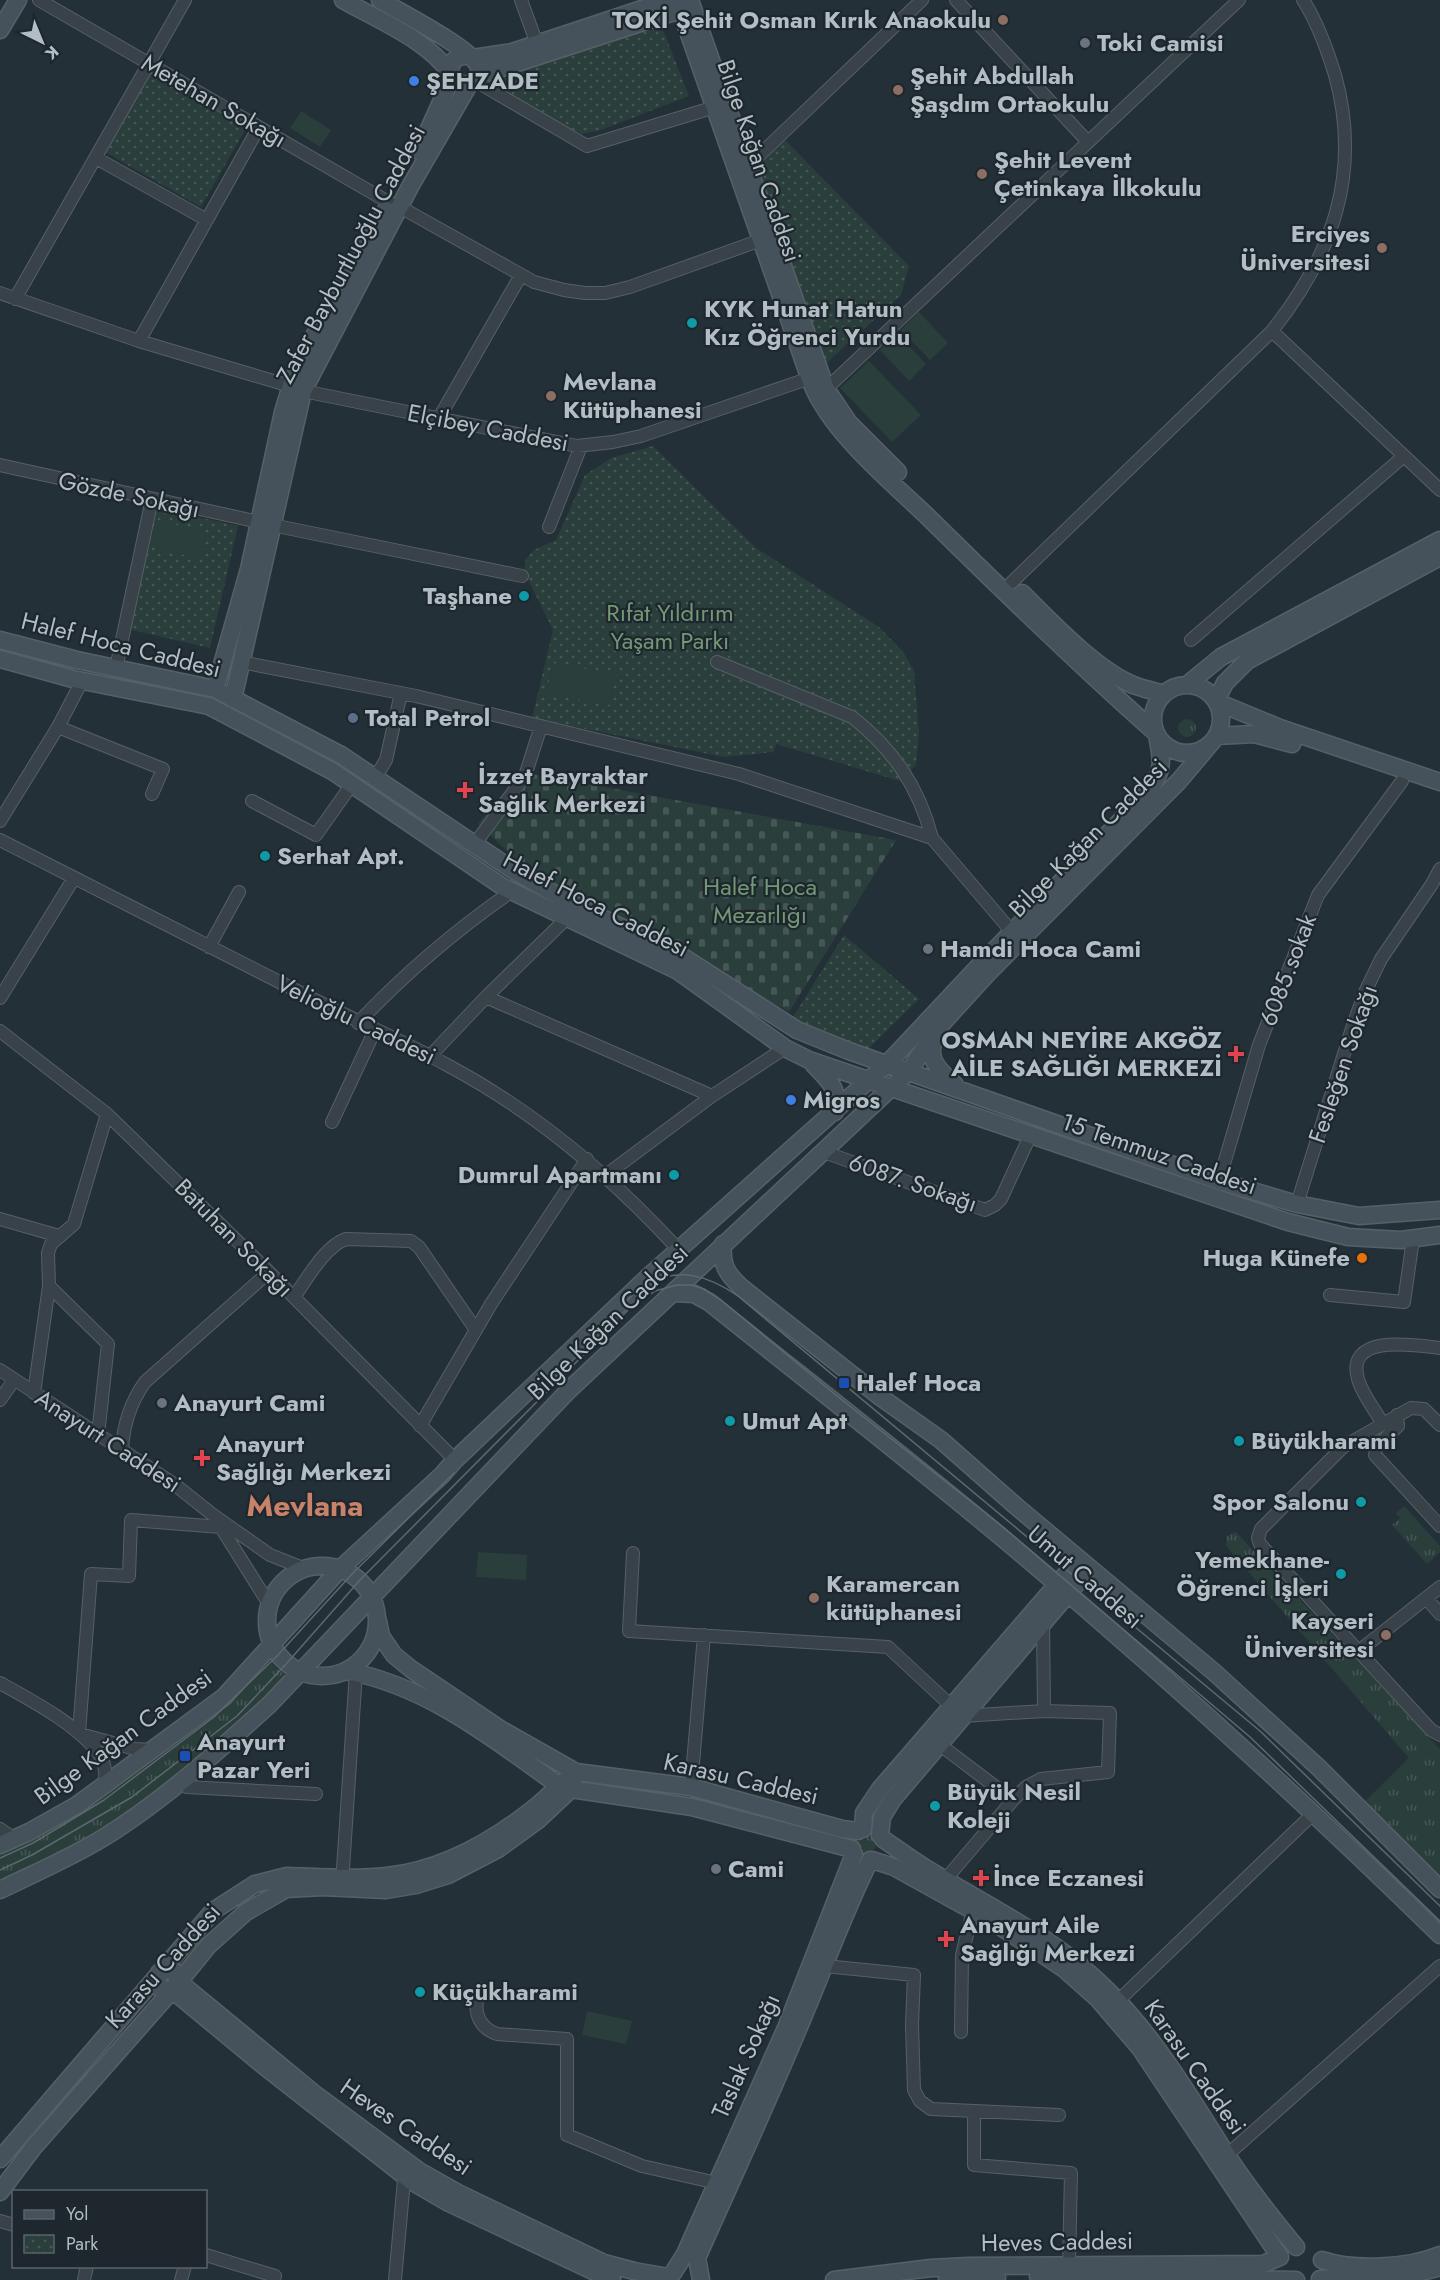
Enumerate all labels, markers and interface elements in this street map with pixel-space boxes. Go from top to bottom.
place label: TOKİ Şehit Osman Kırık Anaokulu [612,2,991,37]
north arrow [12,12,72,72]
marker: TOKİ Şehit Osman Kırık Anaokulu [996,13,1010,27]
place label: Toki Camisi [1097,25,1224,60]
marker: Toki Camisi [1078,36,1092,50]
text: K [39,40,64,65]
street label: Metehan Sokağı [135,45,293,156]
street label: Bilge Kağan Caddesi [708,55,811,267]
place label: Şehit Abdullah Şaşdım Ortaokulu [910,58,1109,121]
place label: ŞEHZADE [426,63,539,98]
marker: ŞEHZADE [407,74,421,88]
marker: Şehit Abdullah Şaşdım Ortaokulu [891,83,905,97]
street label: Zafer Bayburtluoğlu Caddesi [267,118,434,389]
place label: Şehit Levent Çetinkaya İlkokulu [994,142,1201,205]
marker: Şehit Levent Çetinkaya İlkokulu [975,167,989,181]
place label: Erciyes Üniversitesi [1240,216,1370,279]
marker: Erciyes Üniversitesi [1375,241,1389,255]
place label: KYK Hunat Hatun Kız Öğrenci Yurdu [704,291,910,354]
marker: KYK Hunat Hatun Kız Öğrenci Yurdu [685,316,699,330]
place label: Mevlana Kütüphanesi [563,364,702,427]
marker: Mevlana Kütüphanesi [544,389,558,403]
street label: Elçibey Caddesi [405,395,572,460]
street label: Gözde Sokağı [55,462,203,527]
place label: Taşhane [423,578,512,613]
marker: Taşhane [517,589,531,603]
park label: Rıfat Yıldırım Yaşam Parkı [606,595,734,658]
street label: Halef Hoca Caddesi [18,603,225,686]
place label: Total Petrol [365,700,490,735]
marker: Total Petrol [346,711,360,725]
street label: Bilge Kağan Caddesi [1000,750,1175,925]
place label: İzzet Bayraktar Sağlık Merkezi [478,758,648,821]
marker: İzzet Bayraktar Sağlık Merkezi [456,781,474,799]
place label: Serhat Apt. [277,838,405,873]
street label: Halef Hoca Caddesi [497,841,695,966]
marker: Serhat Apt. [258,849,272,863]
park label: Halef Hoca Mezarlığı [703,869,817,932]
street label: 6085.sokak [1250,908,1325,1031]
place label: Hamdi Hoca Cami [940,931,1141,966]
marker: Hamdi Hoca Cami [921,942,935,956]
street label: Velioğlu Caddesi [270,966,442,1073]
street label: Fesleğen Sokağı [1299,980,1386,1148]
place label: OSMAN NEYİRE AKGÖZ AİLE SAĞLIĞI MERKEZİ [941,1022,1222,1085]
marker: OSMAN NEYİRE AKGÖZ AİLE SAĞLIĞI MERKEZİ [1227,1045,1245,1063]
place label: Migros [803,1082,880,1117]
marker: Migros [784,1093,798,1107]
street label: 15 Temmuz Caddesi [1057,1104,1262,1203]
street label: 6087. Sokağı [844,1144,982,1221]
place label: Dumrul Apartmanı [458,1157,662,1192]
marker: Dumrul Apartmanı [667,1168,681,1182]
street label: Batuhan Sokağı [167,1170,302,1305]
street label: Bilge Kağan Caddesi [519,1235,696,1408]
place label: Huga Künefe [1202,1240,1350,1275]
marker: Huga Künefe [1355,1251,1369,1265]
place label: Halef Hoca [856,1365,981,1400]
marker: Halef Hoca [837,1376,851,1390]
street label: Anayurt Caddesi [28,1380,188,1501]
place label: Anayurt Cami [173,1385,325,1420]
marker: Anayurt Cami [155,1396,169,1410]
place label: Umut Apt [742,1403,848,1438]
marker: Umut Apt [723,1414,737,1428]
place label: Büyükharami [1251,1423,1397,1458]
place label: Anayurt Sağlığı Merkezi [215,1426,391,1489]
marker: Büyükharami [1232,1434,1246,1448]
marker: Anayurt Sağlığı Merkezi [193,1449,211,1467]
district label: Mevlana [247,1484,363,1527]
place label: Spor Salonu [1212,1484,1349,1519]
marker: Spor Salonu [1354,1495,1368,1509]
street label: Umut Caddesi [1020,1517,1151,1637]
place label: Yemekhane- Öğrenci İşleri [1177,1542,1330,1605]
place label: Karamercan kütüphanesi [826,1566,962,1629]
marker: Yemekhane- Öğrenci İşleri [1334,1567,1348,1581]
marker: Karamercan kütüphanesi [807,1591,821,1605]
place label: Kayseri Üniversitesi [1244,1603,1374,1666]
marker: Kayseri Üniversitesi [1379,1628,1393,1642]
street label: Bilge Kağan Caddesi [27,1660,219,1813]
place label: Anayurt Pazar Yeri [196,1724,310,1787]
street label: Karasu Caddesi [660,1744,822,1813]
marker: Anayurt Pazar Yeri [178,1749,192,1763]
place label: Büyük Nesil Koleji [947,1774,1081,1837]
marker: Büyük Nesil Koleji [928,1799,942,1813]
place label: Cami [728,1851,784,1886]
place label: İnce Eczanesi [993,1860,1144,1895]
marker: Cami [709,1862,723,1876]
marker: İnce Eczanesi [974,1871,988,1885]
street label: Karasu Caddesi [97,1895,228,2036]
place label: Anayurt Aile Sağlığı Merkezi [959,1907,1135,1970]
marker: Anayurt Aile Sağlığı Merkezi [937,1930,955,1948]
place label: Küçükharami [432,1974,578,2009]
marker: Küçükharami [413,1985,427,1999]
street label: Taslak Sokağı [702,1988,789,2124]
street label: Karasu Caddesi [1136,1992,1255,2141]
street label: Heves Caddesi [333,2070,479,2184]
legend [12,2190,207,2268]
text: Yol [66,2201,88,2227]
street label: Heves Caddesi [981,2223,1133,2260]
text: Park [66,2231,98,2257]

